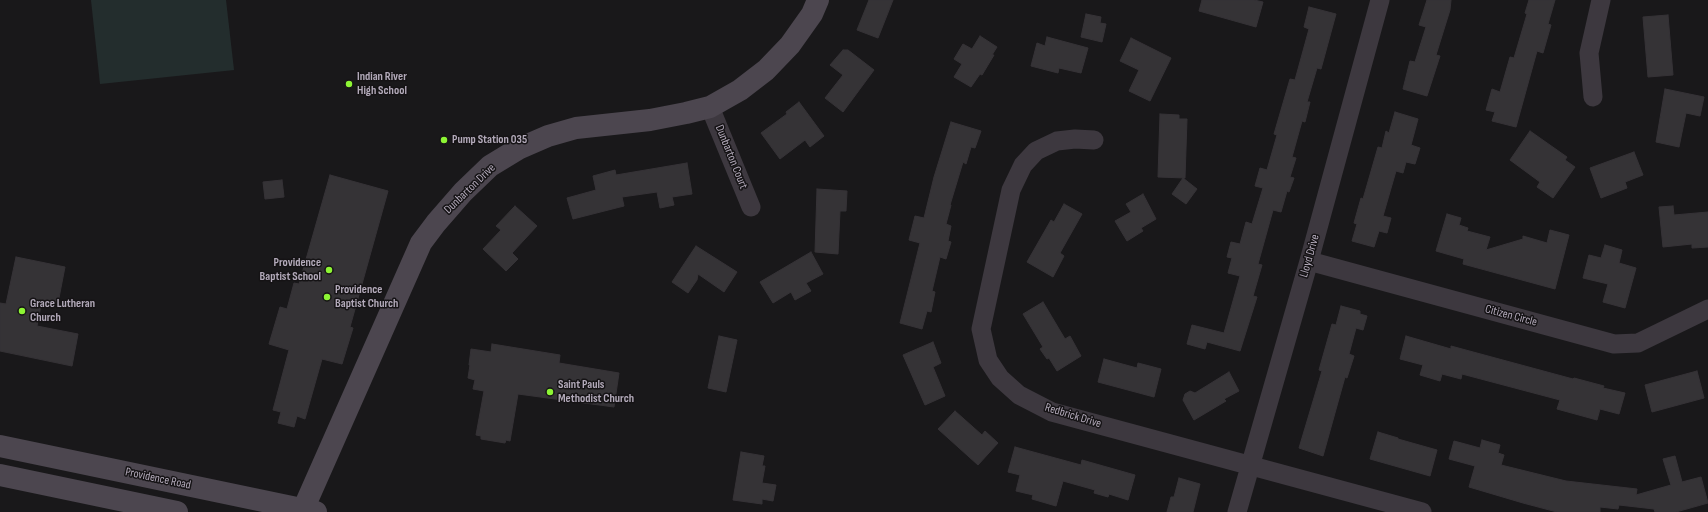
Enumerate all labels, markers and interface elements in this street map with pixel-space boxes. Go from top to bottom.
place label: Indian River High School [357,70,407,98]
marker: Indian River High School [344,79,354,89]
street label: Dunbarton Court [712,123,750,191]
place label: Pump Station 035 [452,133,527,147]
marker: Pump Station 035 [439,135,449,145]
street label: Dunbarton Drive [441,161,499,217]
street label: Lloyd Drive [1297,233,1323,279]
place label: Providence Baptist School [260,256,321,284]
marker: Providence Baptist School [324,265,334,275]
place label: Providence Baptist Church [335,283,398,311]
marker: Providence Baptist Church [322,292,332,302]
place label: Grace Lutheran Church [30,297,95,325]
street label: Citizen Circle [1483,302,1539,330]
marker: Grace Lutheran Church [17,306,27,316]
place label: Saint Pauls Methodist Church [558,378,634,406]
marker: Saint Pauls Methodist Church [545,387,555,397]
street label: Redbrick Drive [1043,401,1103,431]
street label: Providence Road [124,465,192,493]

